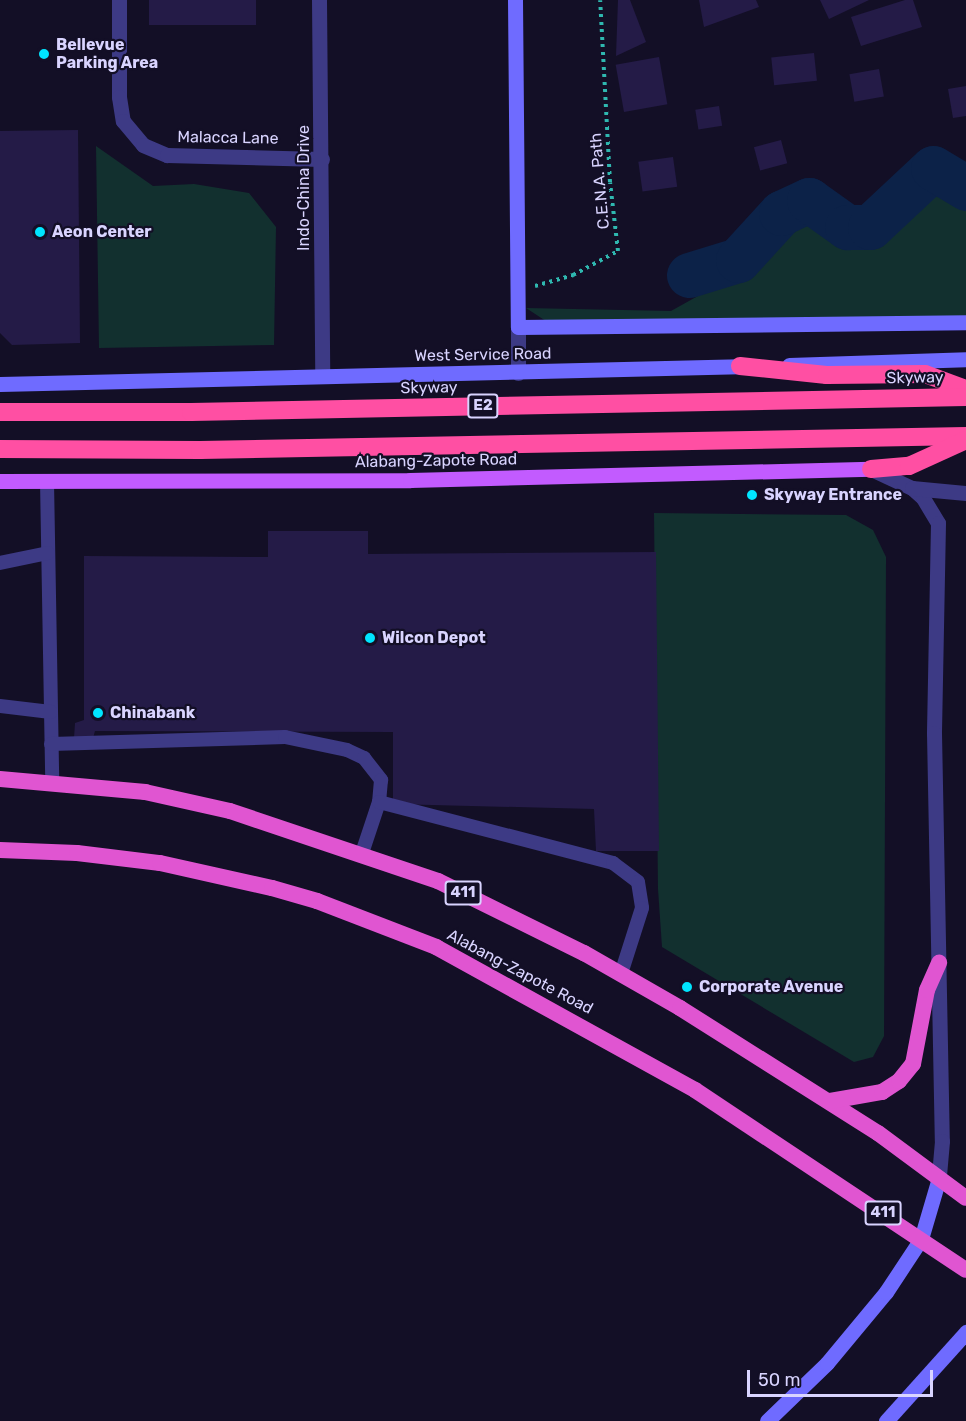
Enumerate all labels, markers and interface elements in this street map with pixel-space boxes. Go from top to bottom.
place label: Bellevue Parking Area [56,35,159,73]
marker: Bellevue Parking Area [37,47,51,61]
street label: Indo-China Drive [294,125,314,251]
street label: Malacca Lane [177,128,279,148]
street label: C.E.N.A. Path [586,132,614,230]
place label: Aeon Center [52,222,152,242]
marker: Aeon Center [33,225,47,239]
street label: West Service Road [414,344,552,366]
street label: Skyway [886,368,944,388]
street label: Skyway [400,378,458,398]
road number: E2 [466,394,500,418]
street label: Alabang-Zapote Road [355,450,517,472]
place label: Skyway Entrance [764,485,902,505]
marker: Skyway Entrance [745,488,759,502]
place label: Wilcon Depot [382,628,486,648]
marker: Wilcon Depot [363,631,377,645]
place label: Chinabank [110,703,195,723]
marker: Chinabank [91,706,105,720]
road number: 411 [444,881,482,905]
street label: Alabang-Zapote Road [444,925,596,1019]
place label: Corporate Avenue [699,977,844,997]
marker: Corporate Avenue [680,980,694,994]
road number: 411 [864,1201,902,1225]
scale bar [750,1358,936,1396]
text: 50 m [758,1369,801,1391]

